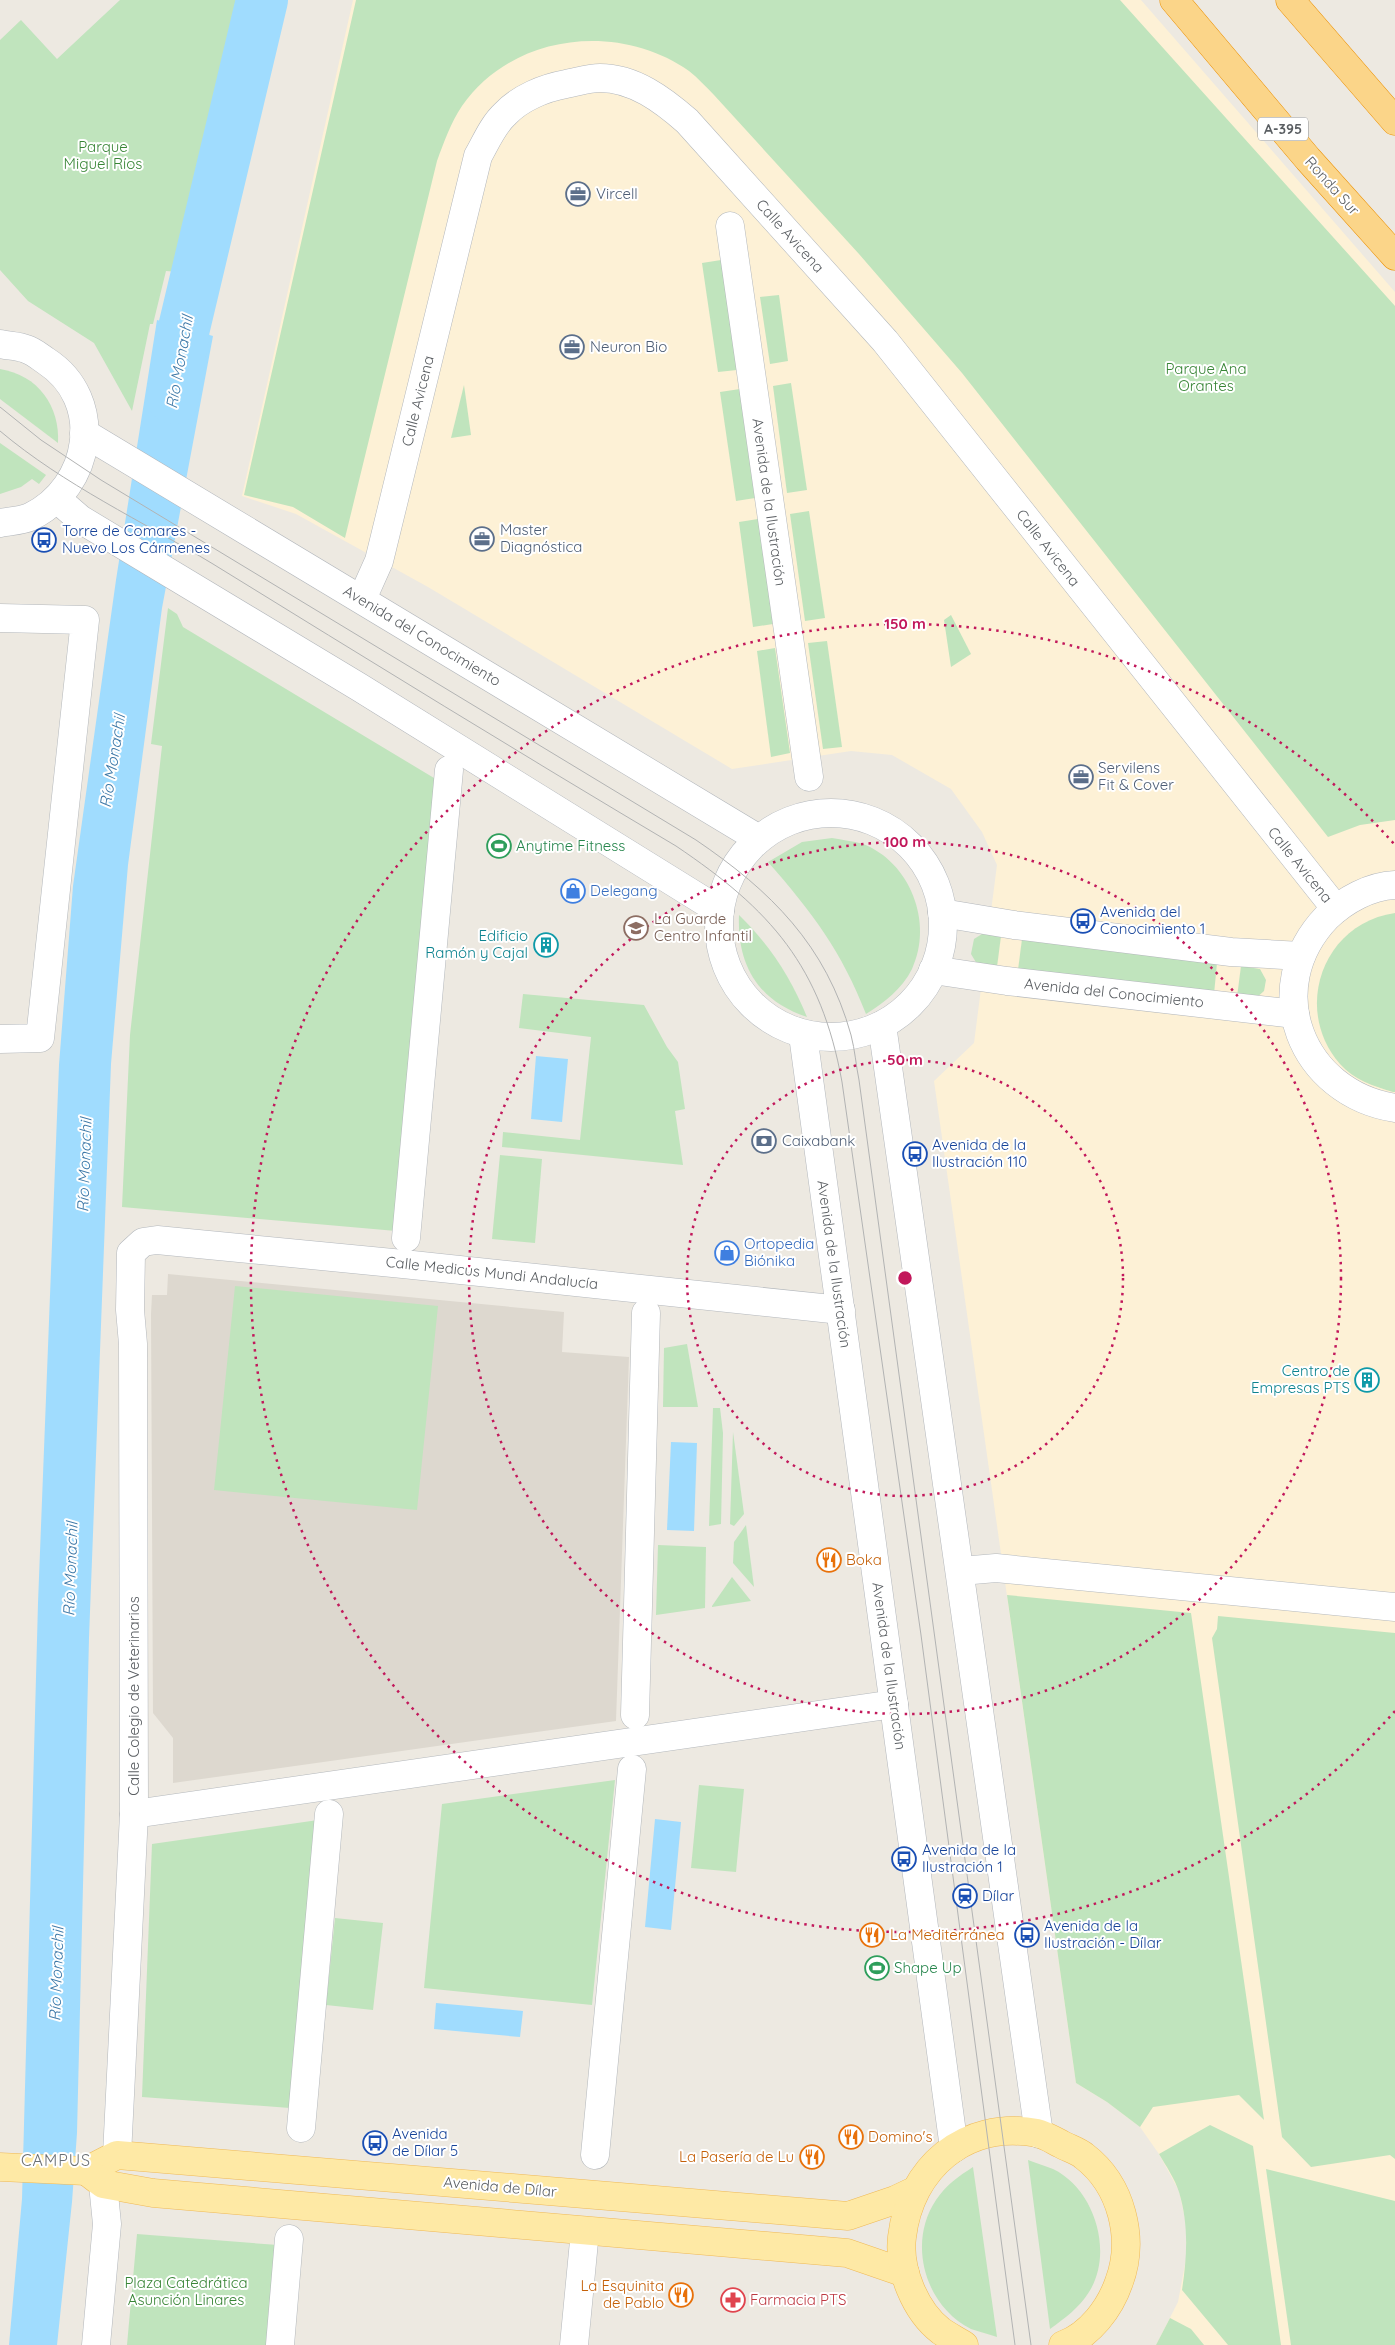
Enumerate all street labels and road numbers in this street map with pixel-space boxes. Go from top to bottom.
road number: A-395 [1258,118,1308,140]
street label: Ronda Sur [1301,152,1364,219]
street label: Calle Avicena [752,195,828,276]
street label: Calle Avicena [397,354,438,448]
street label: Avenida de la Ilustración [748,417,791,587]
street label: Calle Avicena [1012,505,1084,590]
street label: Avenida del Conocimiento [340,581,505,690]
street label: Calle Avicena [1264,823,1337,907]
street label: Avenida del Conocimiento [1023,974,1205,1011]
street label: Avenida de la Ilustración [813,1179,856,1349]
street label: Calle Medicus Mundi Andalucía [385,1252,599,1293]
street label: Avenida de la Ilustración [868,1581,911,1751]
street label: Calle Colegio de Veterinarios [124,1596,143,1796]
street label: Avenida de Dílar [443,2172,558,2201]

